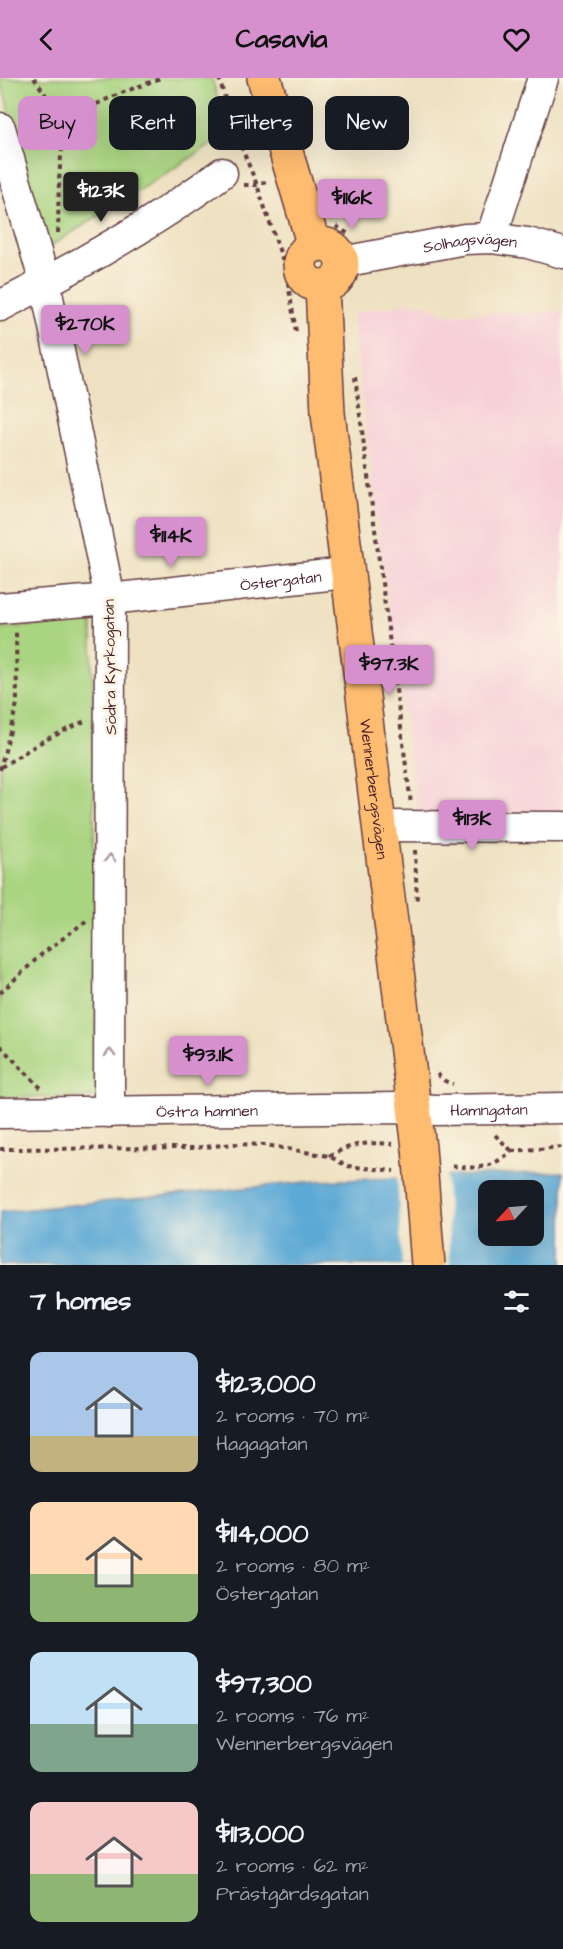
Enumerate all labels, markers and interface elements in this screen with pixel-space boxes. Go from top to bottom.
text: Casavia [236,20,327,58]
icon: back [30,23,63,56]
icon: heart [500,23,533,56]
chip: Buy [18,96,97,150]
chip: Rent [109,96,196,150]
chip: Filters [208,96,313,150]
chip: New [325,96,409,150]
pin: $123K [59,172,143,223]
text: $123K [77,177,125,205]
pin: $116K [310,179,394,230]
text: $116K [332,184,372,212]
street label: Solhagsvägen [421,228,519,259]
pin: $270K [43,305,127,356]
text: $270K [55,310,115,338]
pin: $114K [129,517,213,568]
text: $114K [150,522,192,550]
street label: Östergatan [239,566,323,597]
street label: Södra Kyrkogatan [98,599,123,735]
pin: $97.3K [340,645,438,696]
text: $97.3K [359,650,419,678]
street label: Wennerbergsvägen [354,718,393,861]
pin: $113K [430,800,514,851]
text: $113K [453,805,491,833]
one-way arrow [104,854,116,863]
pin: $93.1K [159,1036,257,1087]
text: $93.1K [183,1041,233,1069]
one-way arrow [104,1049,116,1058]
street label: Hamngatan [450,1099,528,1122]
street label: Östra hamnen [156,1100,258,1123]
north arrow [478,1180,544,1246]
map controls [478,1180,544,1246]
text: 7 homes [30,1283,131,1319]
icon: filters [500,1285,533,1318]
text: $123,000 [216,1366,316,1402]
icon: home [78,1376,150,1448]
text: 2 rooms · 70 m² [216,1402,369,1430]
text: Hagagatan [216,1430,308,1458]
text: $114,000 [216,1516,309,1552]
icon: home [78,1526,150,1598]
text: 2 rooms · 80 m² [216,1552,370,1580]
text: Östergatan [216,1580,318,1608]
text: $97,300 [216,1666,312,1702]
icon: home [78,1676,150,1748]
text: 2 rooms · 76 m² [216,1702,369,1730]
text: Wennerbergsvägen [216,1730,393,1758]
text: $113,000 [216,1816,304,1852]
icon: home [78,1826,150,1898]
text: 2 rooms · 62 m² [216,1852,368,1880]
text: Prästgårdsgatan [216,1880,369,1908]

